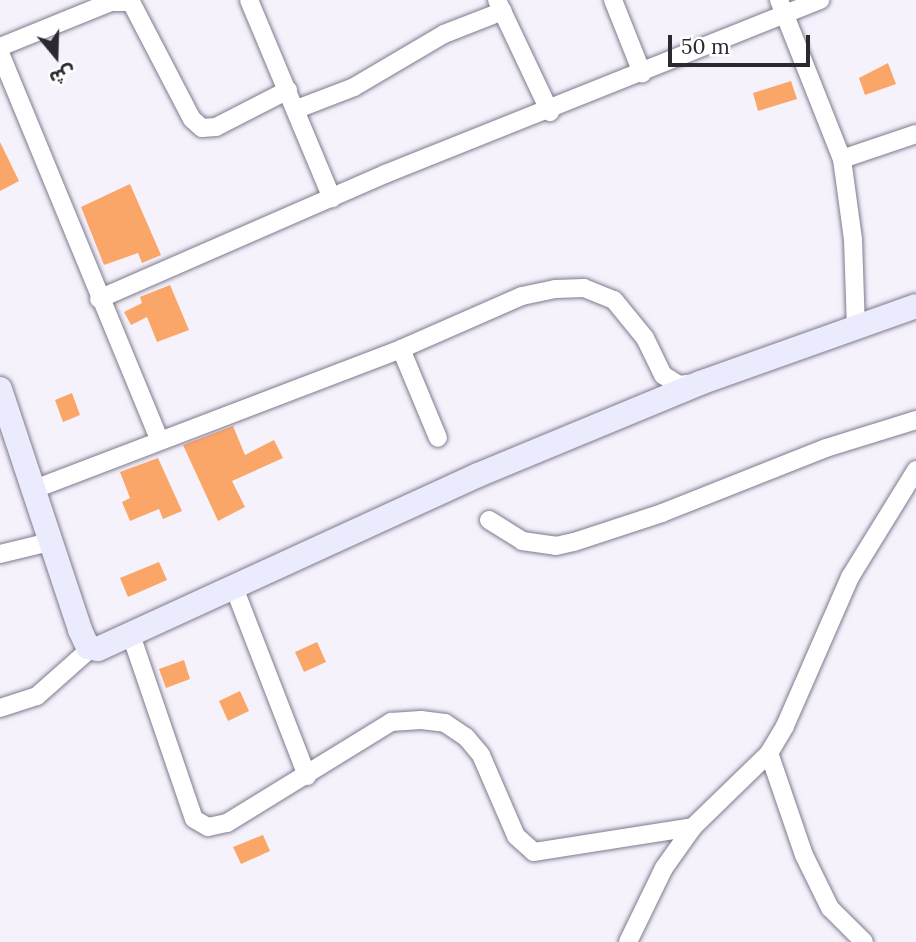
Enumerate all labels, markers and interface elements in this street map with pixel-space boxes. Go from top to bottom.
north arrow [21,21,91,91]
scale bar [671,21,813,65]
text: 50 m [681,33,730,60]
text: ش [47,60,79,91]

